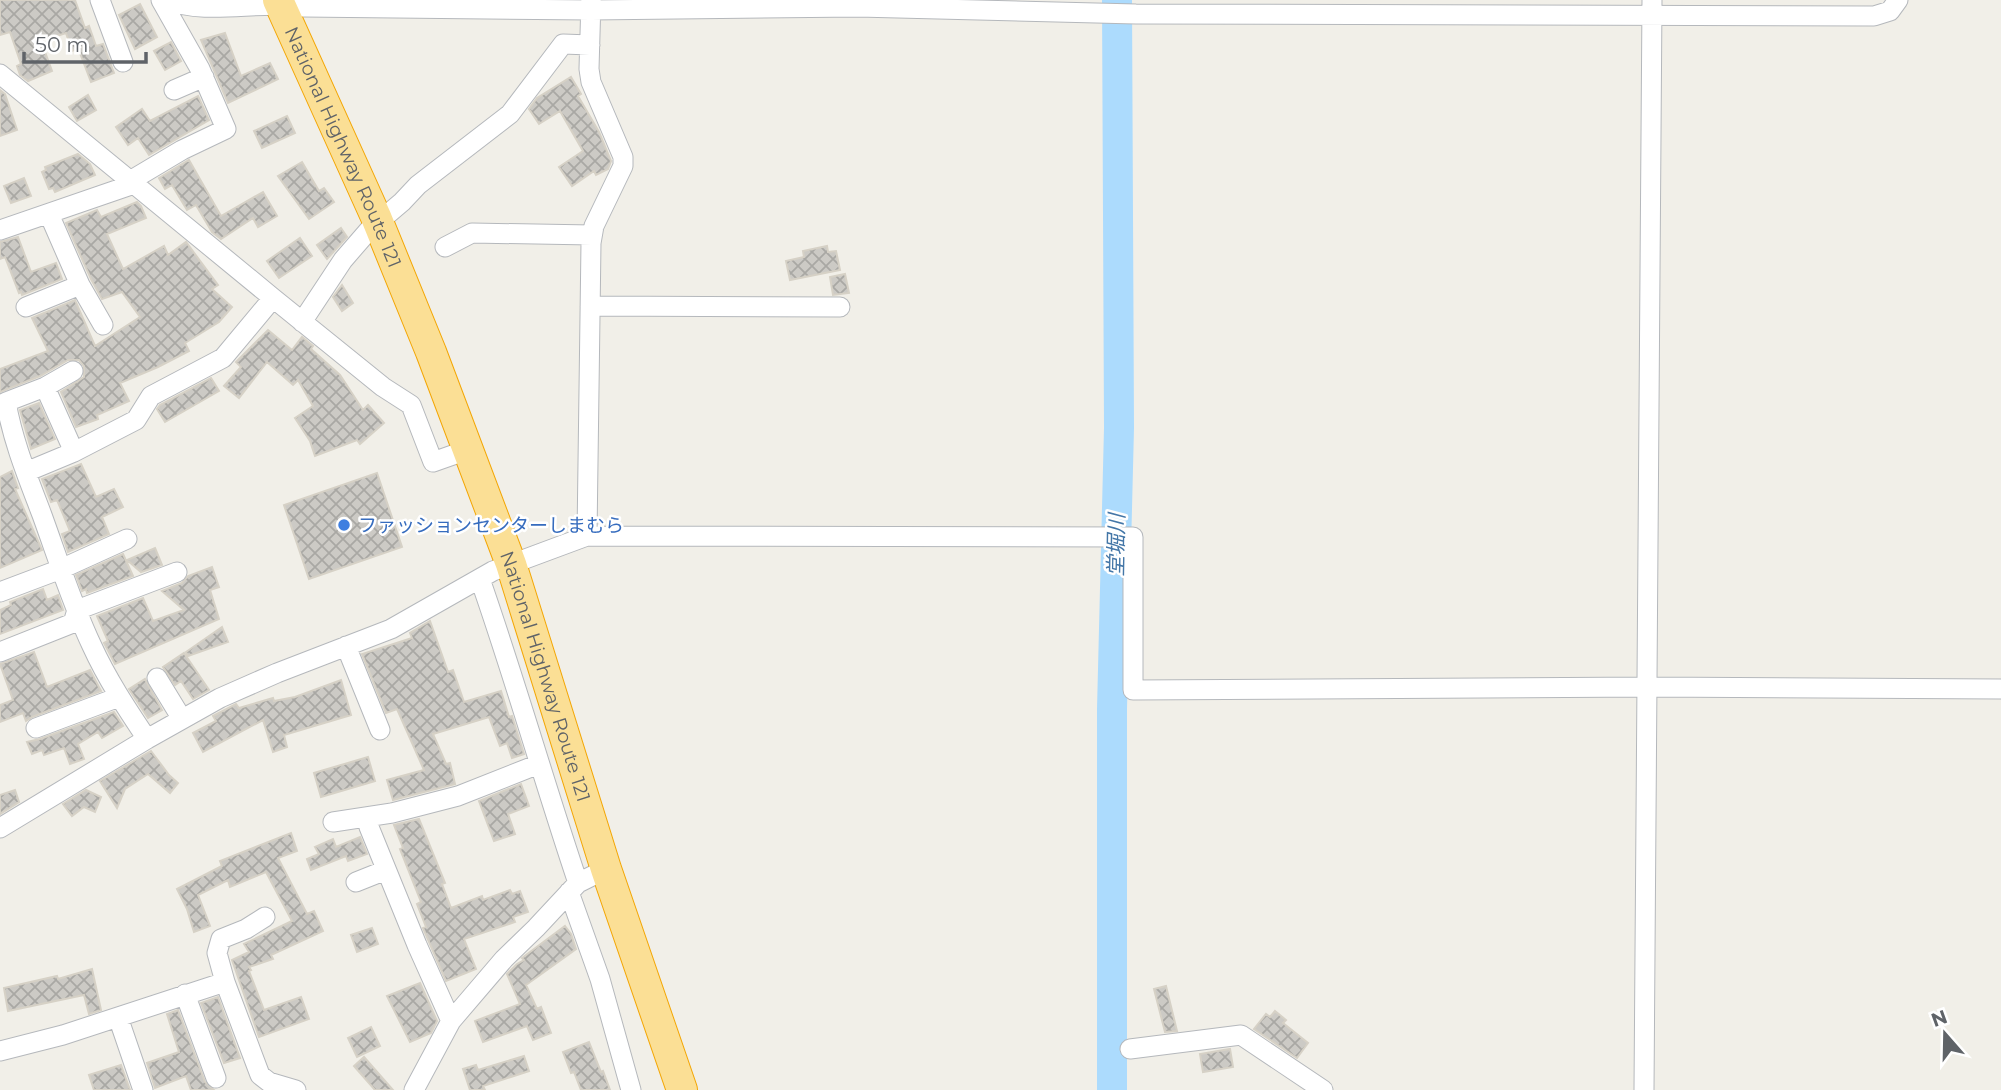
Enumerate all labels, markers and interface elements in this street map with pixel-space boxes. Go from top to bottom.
scale bar [24,21,147,65]
street label: National Highway Route 121 [280,23,407,271]
text: 50 m [35,32,89,57]
water label: 堂堀川 [1103,511,1129,577]
place label: ファッションセンターしまむら [358,514,624,537]
marker: ファッションセンターしまむら [336,517,352,533]
street label: National Highway Route 121 [496,548,596,804]
north arrow [1910,999,1980,1069]
text: N [1928,1005,1951,1032]

